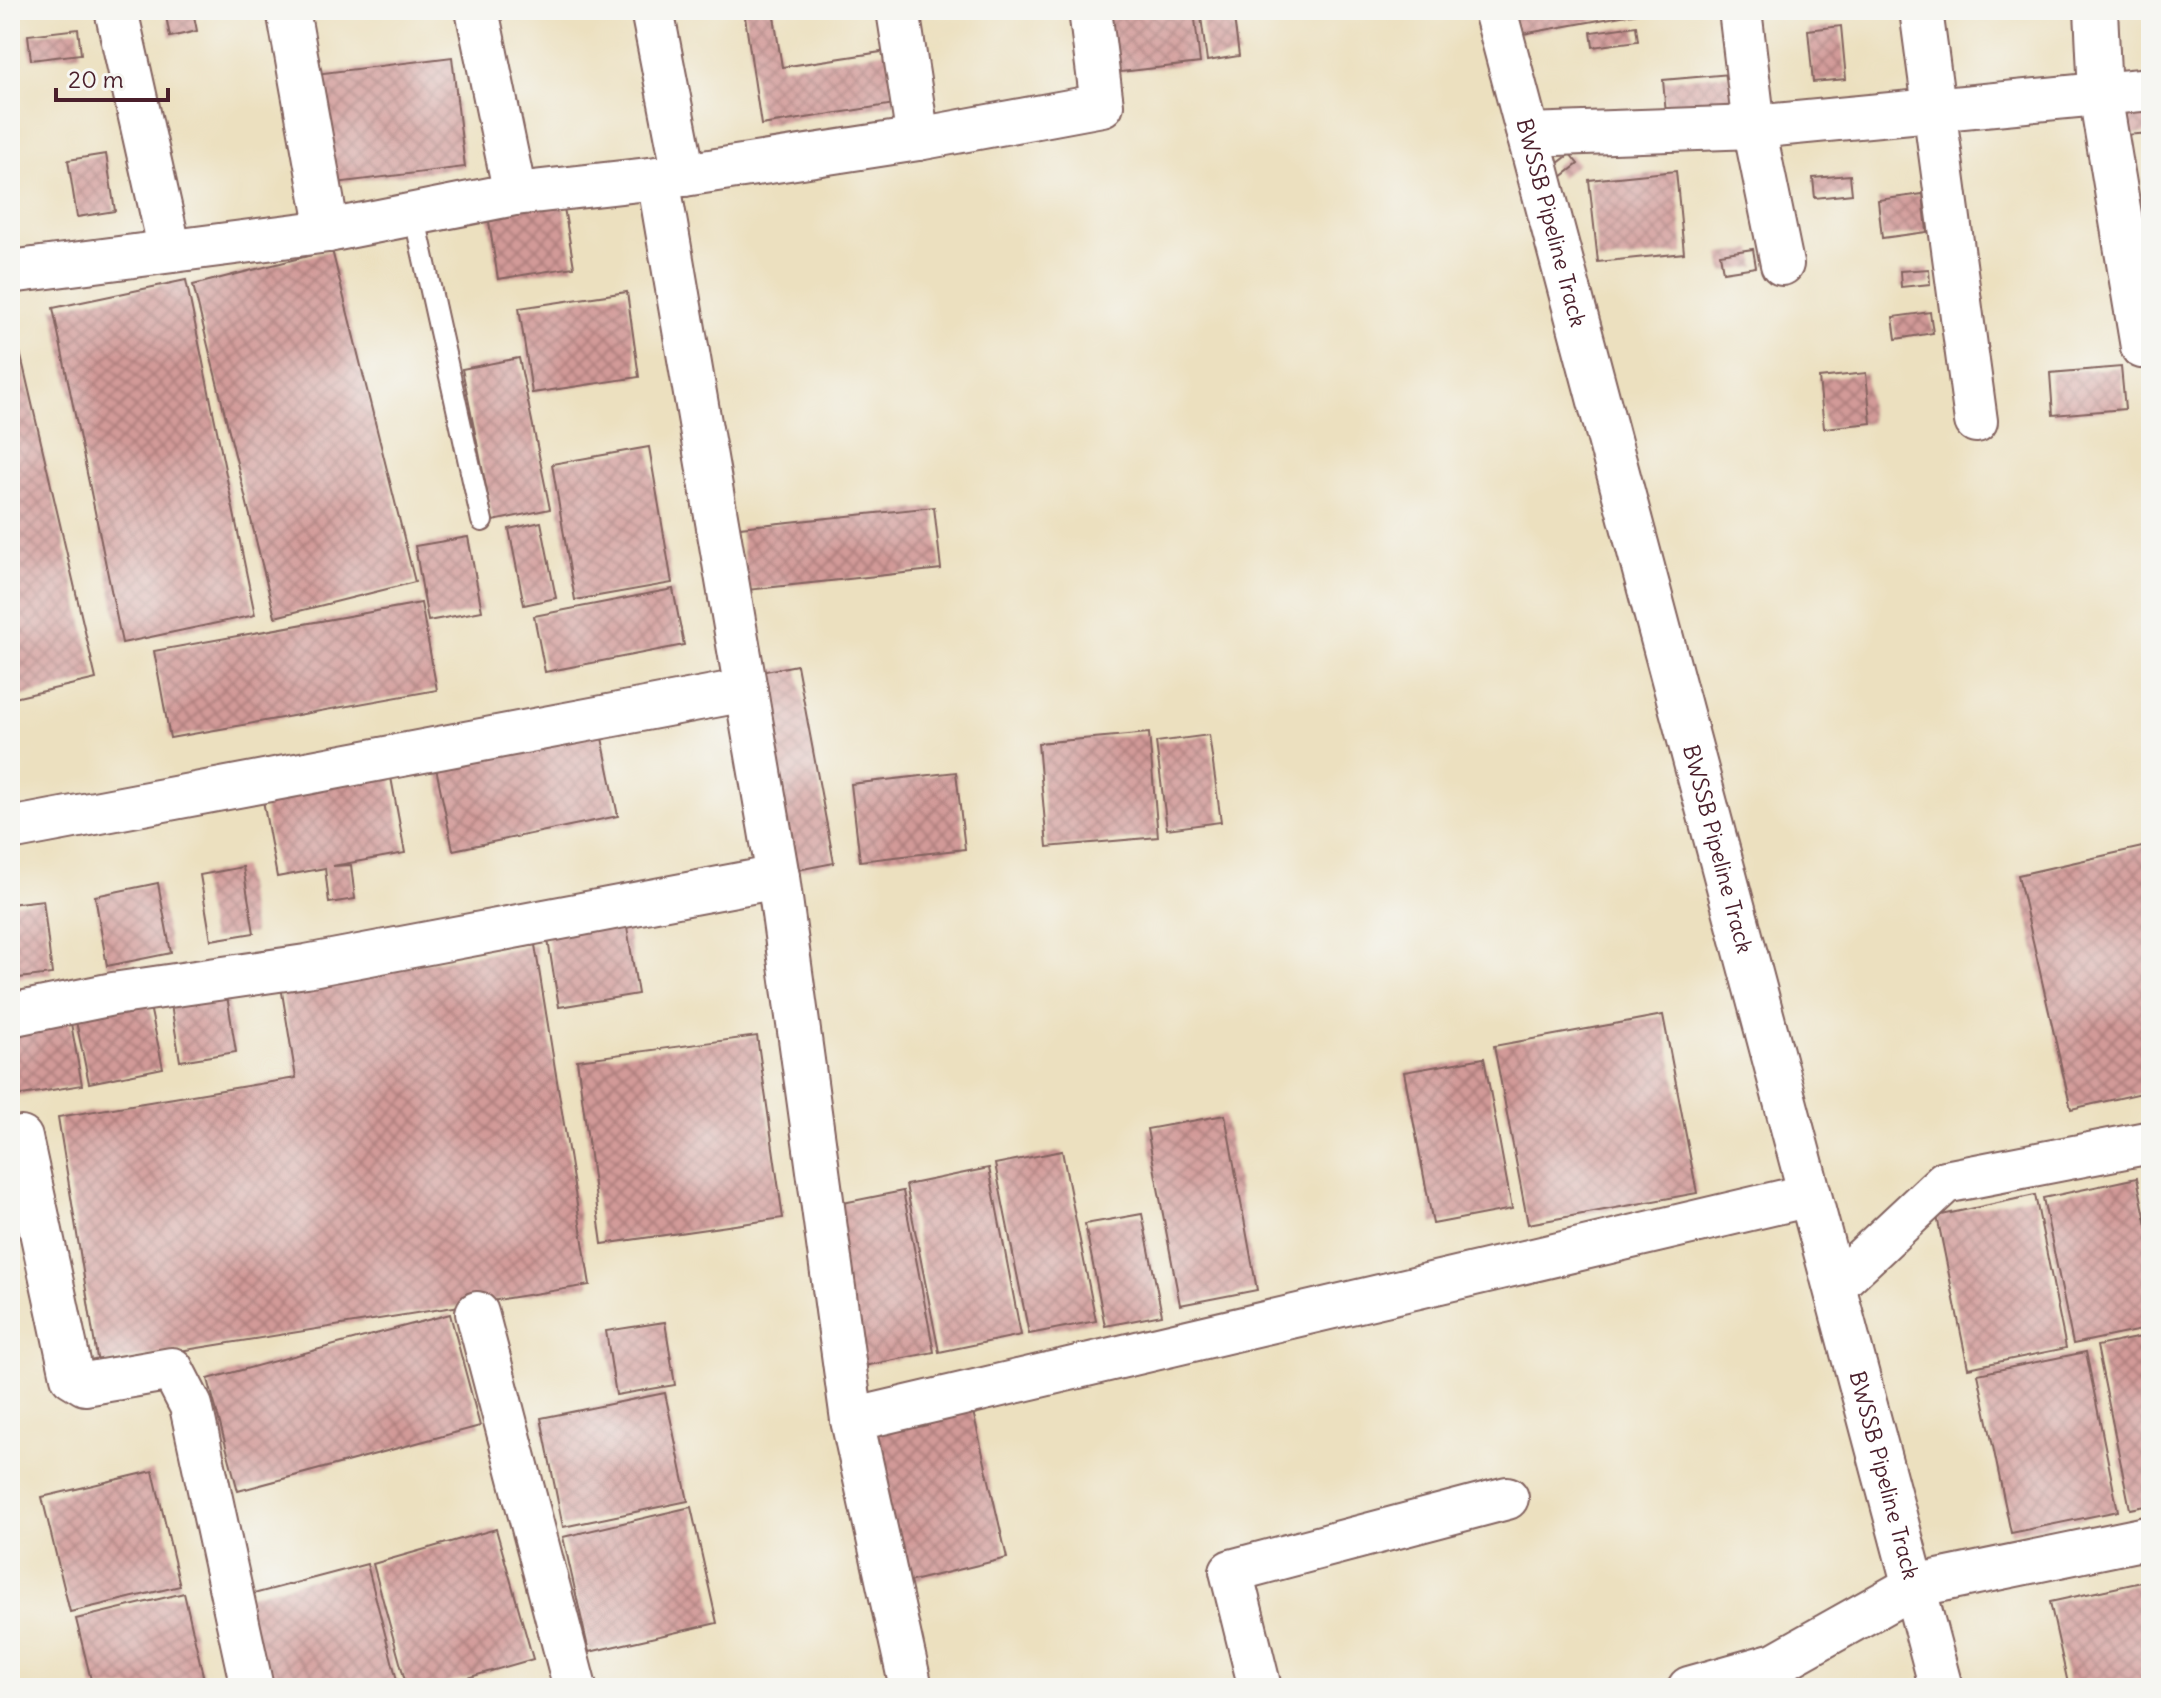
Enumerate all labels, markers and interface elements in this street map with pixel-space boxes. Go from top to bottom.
scale bar [56,52,168,102]
text: 20 m [68,64,124,94]
street label: BWSSB Pipeline Track [1510,115,1593,330]
street label: BWSSB Pipeline Track [1677,742,1759,956]
street label: BWSSB Pipeline Track [1843,1368,1925,1582]

